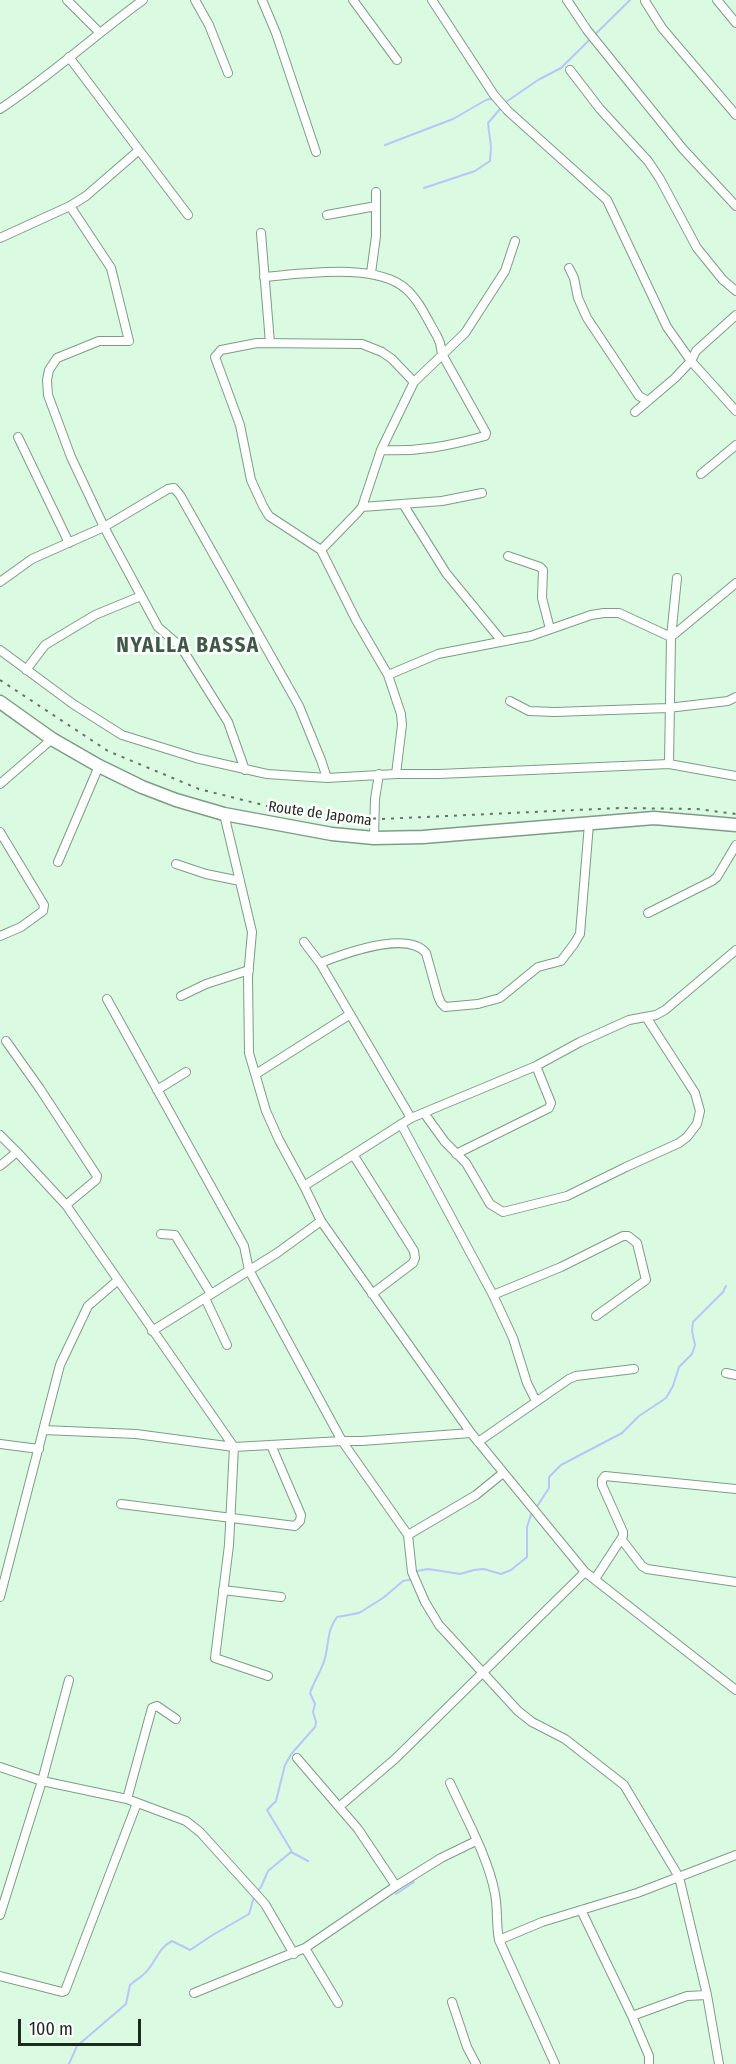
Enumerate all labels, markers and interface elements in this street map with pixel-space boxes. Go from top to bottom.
district label: NYALLA BASSA [116,633,260,659]
street label: Route de Japoma [267,798,373,830]
scale bar [21,2007,144,2045]
text: 100 m [29,2018,73,2040]

